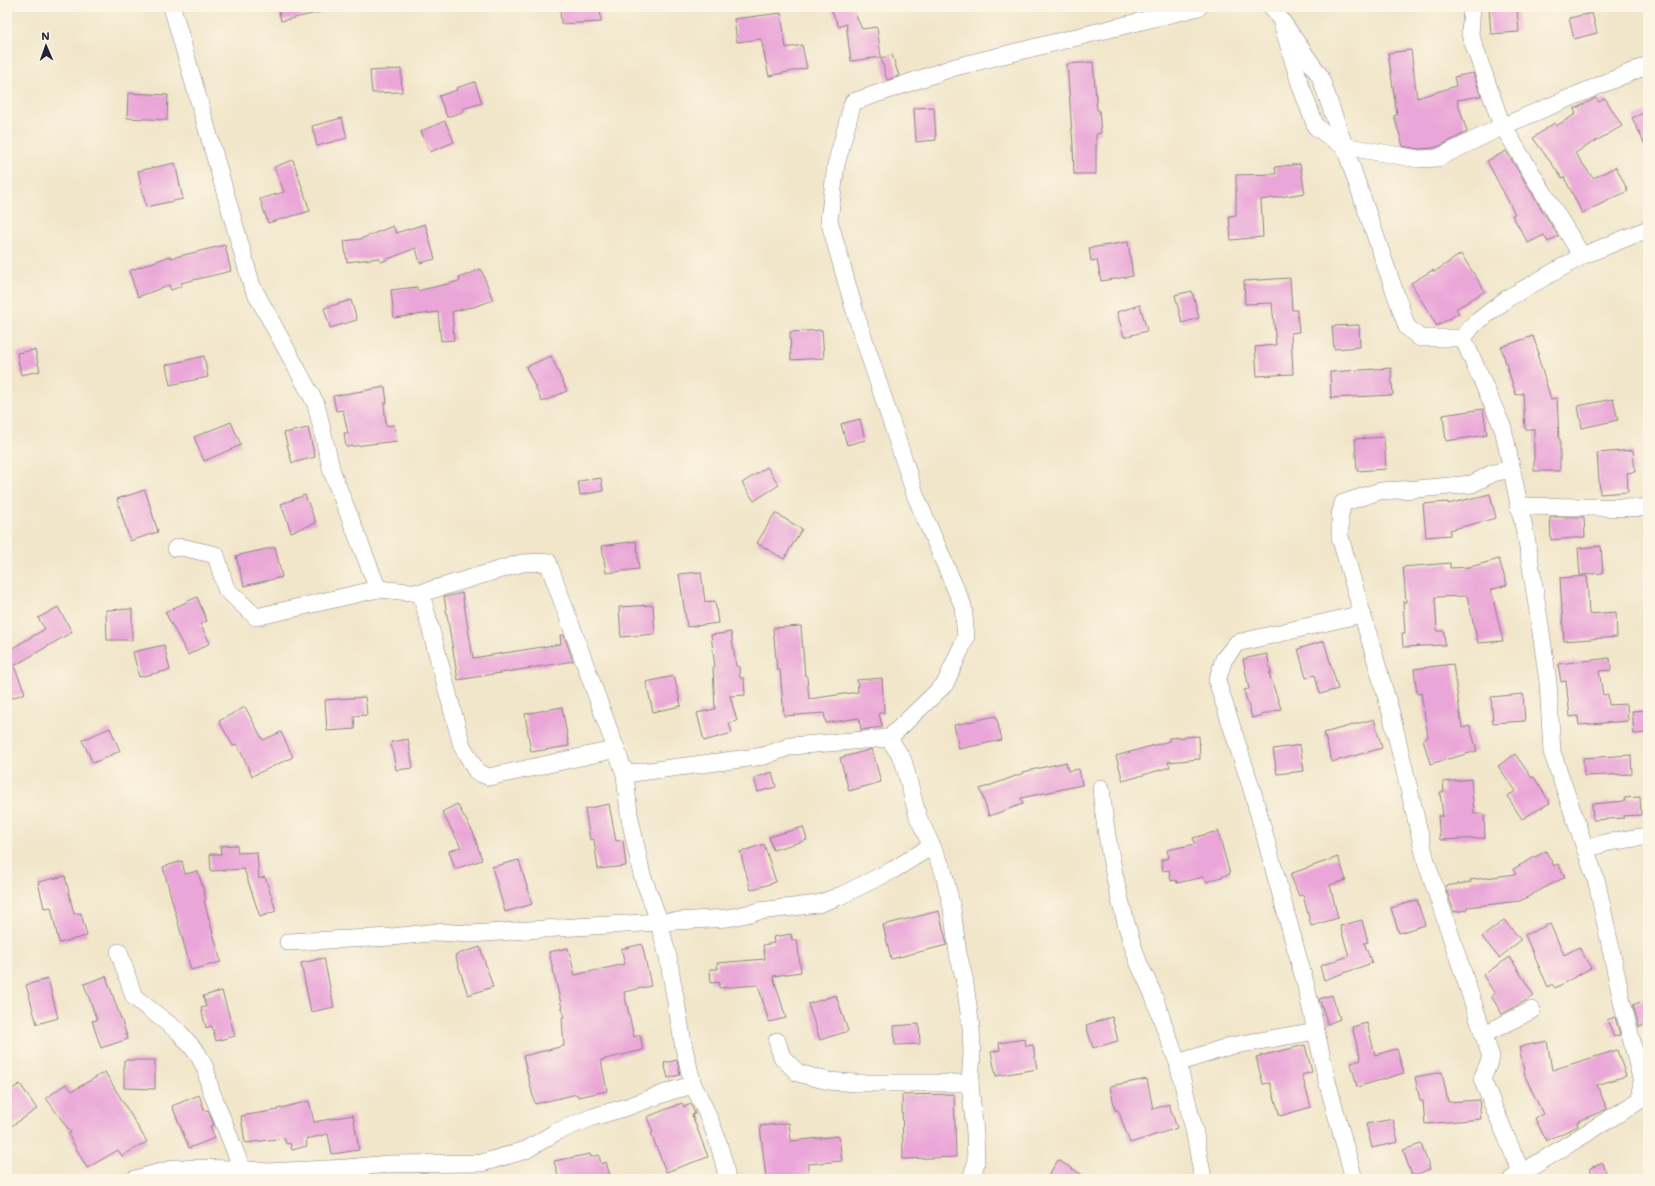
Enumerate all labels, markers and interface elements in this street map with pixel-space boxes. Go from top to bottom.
north arrow [26,26,66,66]
text: N [41,28,50,43]

